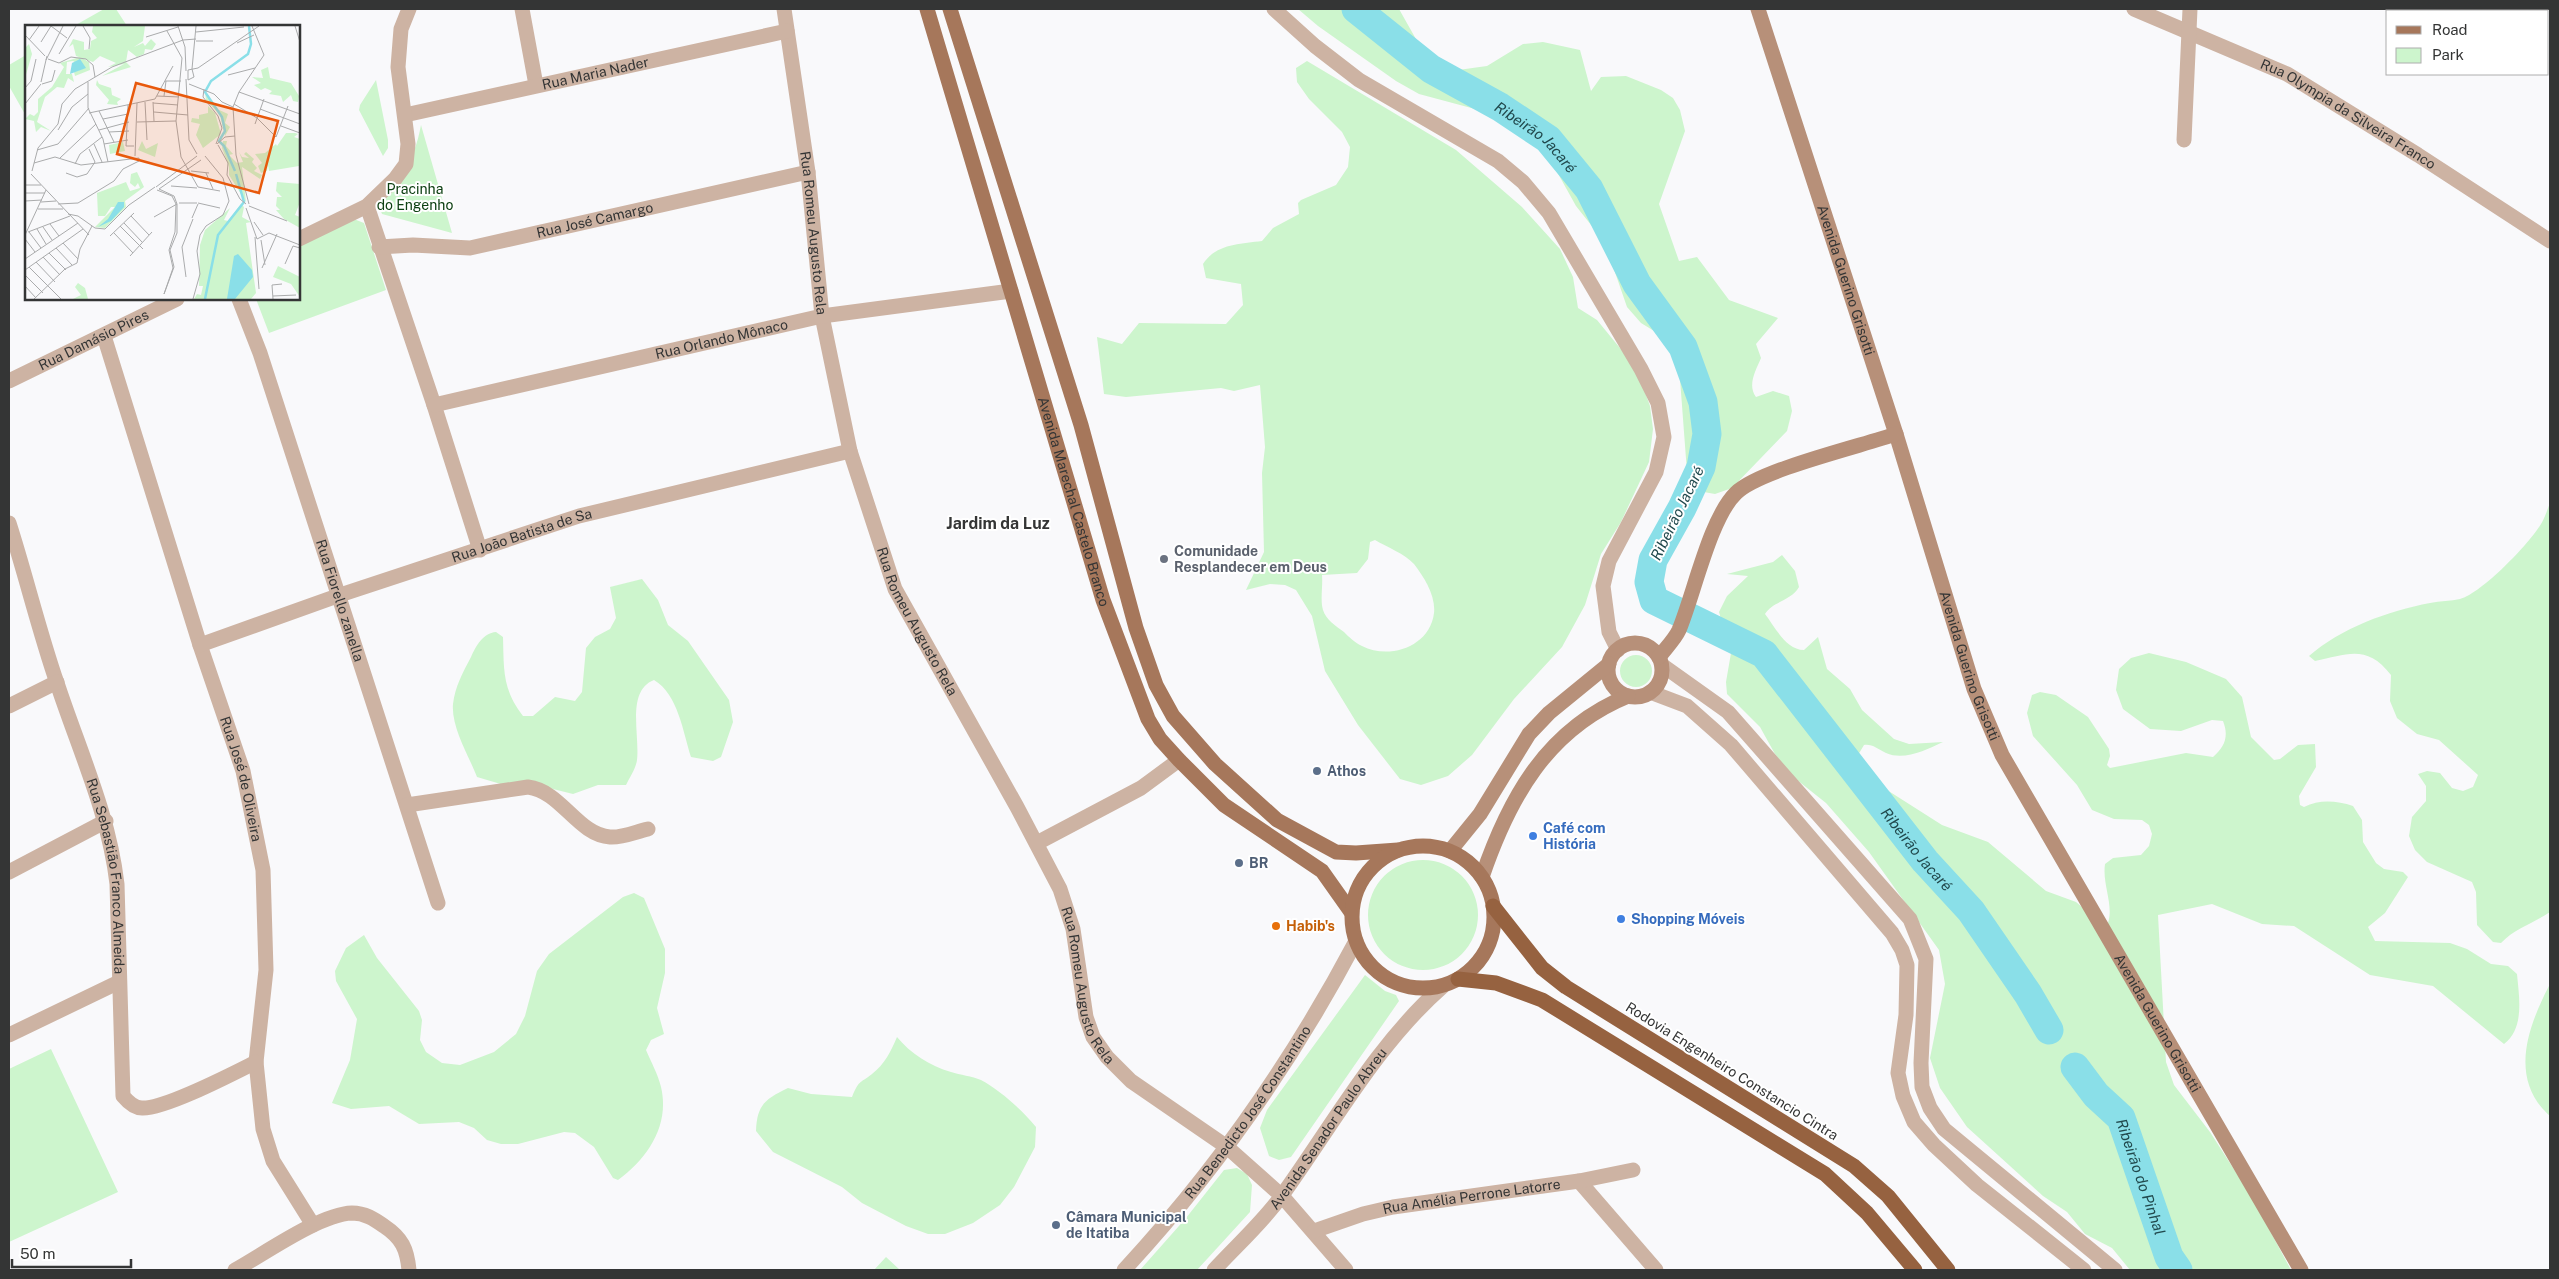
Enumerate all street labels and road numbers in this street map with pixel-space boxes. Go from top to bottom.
street label: Rua Maria Nader [541,54,650,93]
street label: Rua Olympia da Silveira Franco [2258,56,2439,172]
street label: Rua Romeu Augusto Rela [797,150,830,316]
street label: Rua José Camargo [535,199,655,241]
street label: Avenida Guerino Grisotti [1814,203,1878,357]
street label: Rua Damásio Pires [36,306,151,373]
street label: Rua Orlando Mônaco [654,316,789,362]
street label: Avenida Marechal Castelo Branco [1035,395,1113,609]
street label: Rua João Batista de Sa [450,505,593,566]
street label: Rua Fiorello zanella [313,537,367,664]
street label: Rua Romeu Augusto Rela [874,545,961,698]
street label: Avenida Guerino Grisotti [1936,589,2003,743]
street label: Rua José de Oliveira [217,714,265,843]
street label: Rua Sebastião Franco Almeida [83,776,128,974]
street label: Rua Romeu Augusto Rela [1058,904,1117,1067]
street label: Avenida Guerino Grisotti [2111,951,2204,1095]
street label: Rodovia Engenheiro Constancio Cintra [1623,999,1841,1143]
street label: Rua Benedicto José Constantino [1181,1023,1314,1202]
street label: Avenida Senador Paulo Abreu [1266,1045,1390,1213]
street label: Rua Amélia Perrone Latorre [1381,1176,1562,1217]

